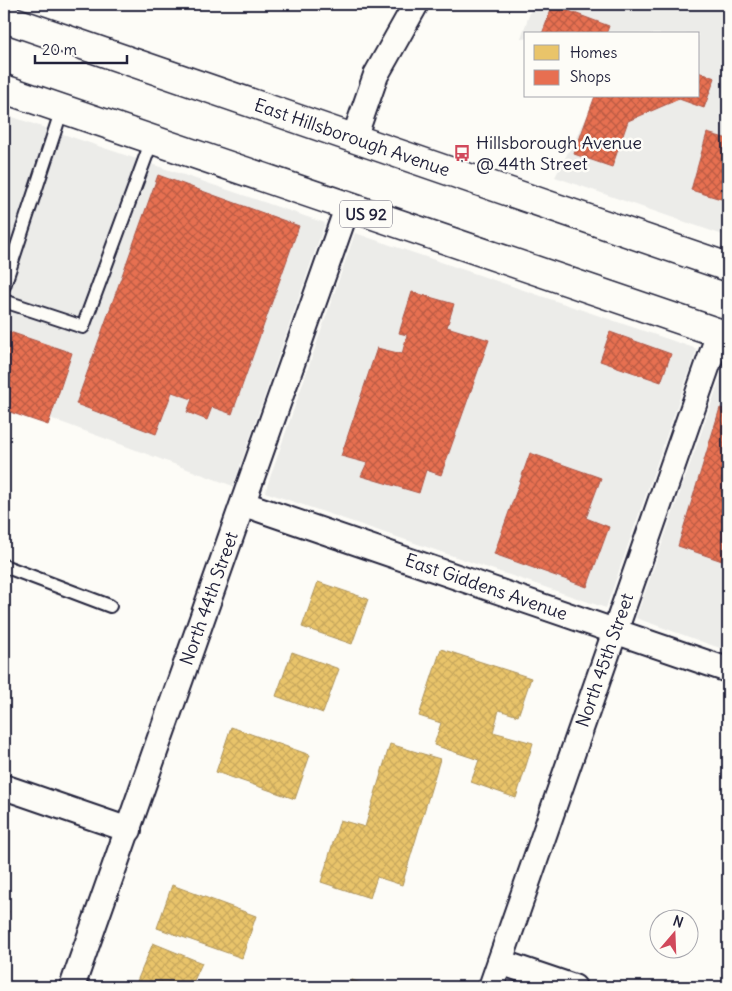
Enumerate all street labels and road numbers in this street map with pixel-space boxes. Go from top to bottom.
street label: East Hillsborough Avenue [251,93,453,181]
road number: US 92 [340,200,392,228]
street label: North 44th Street [174,528,243,668]
street label: East Giddens Avenue [402,548,571,625]
street label: North 45th Street [571,590,638,730]

